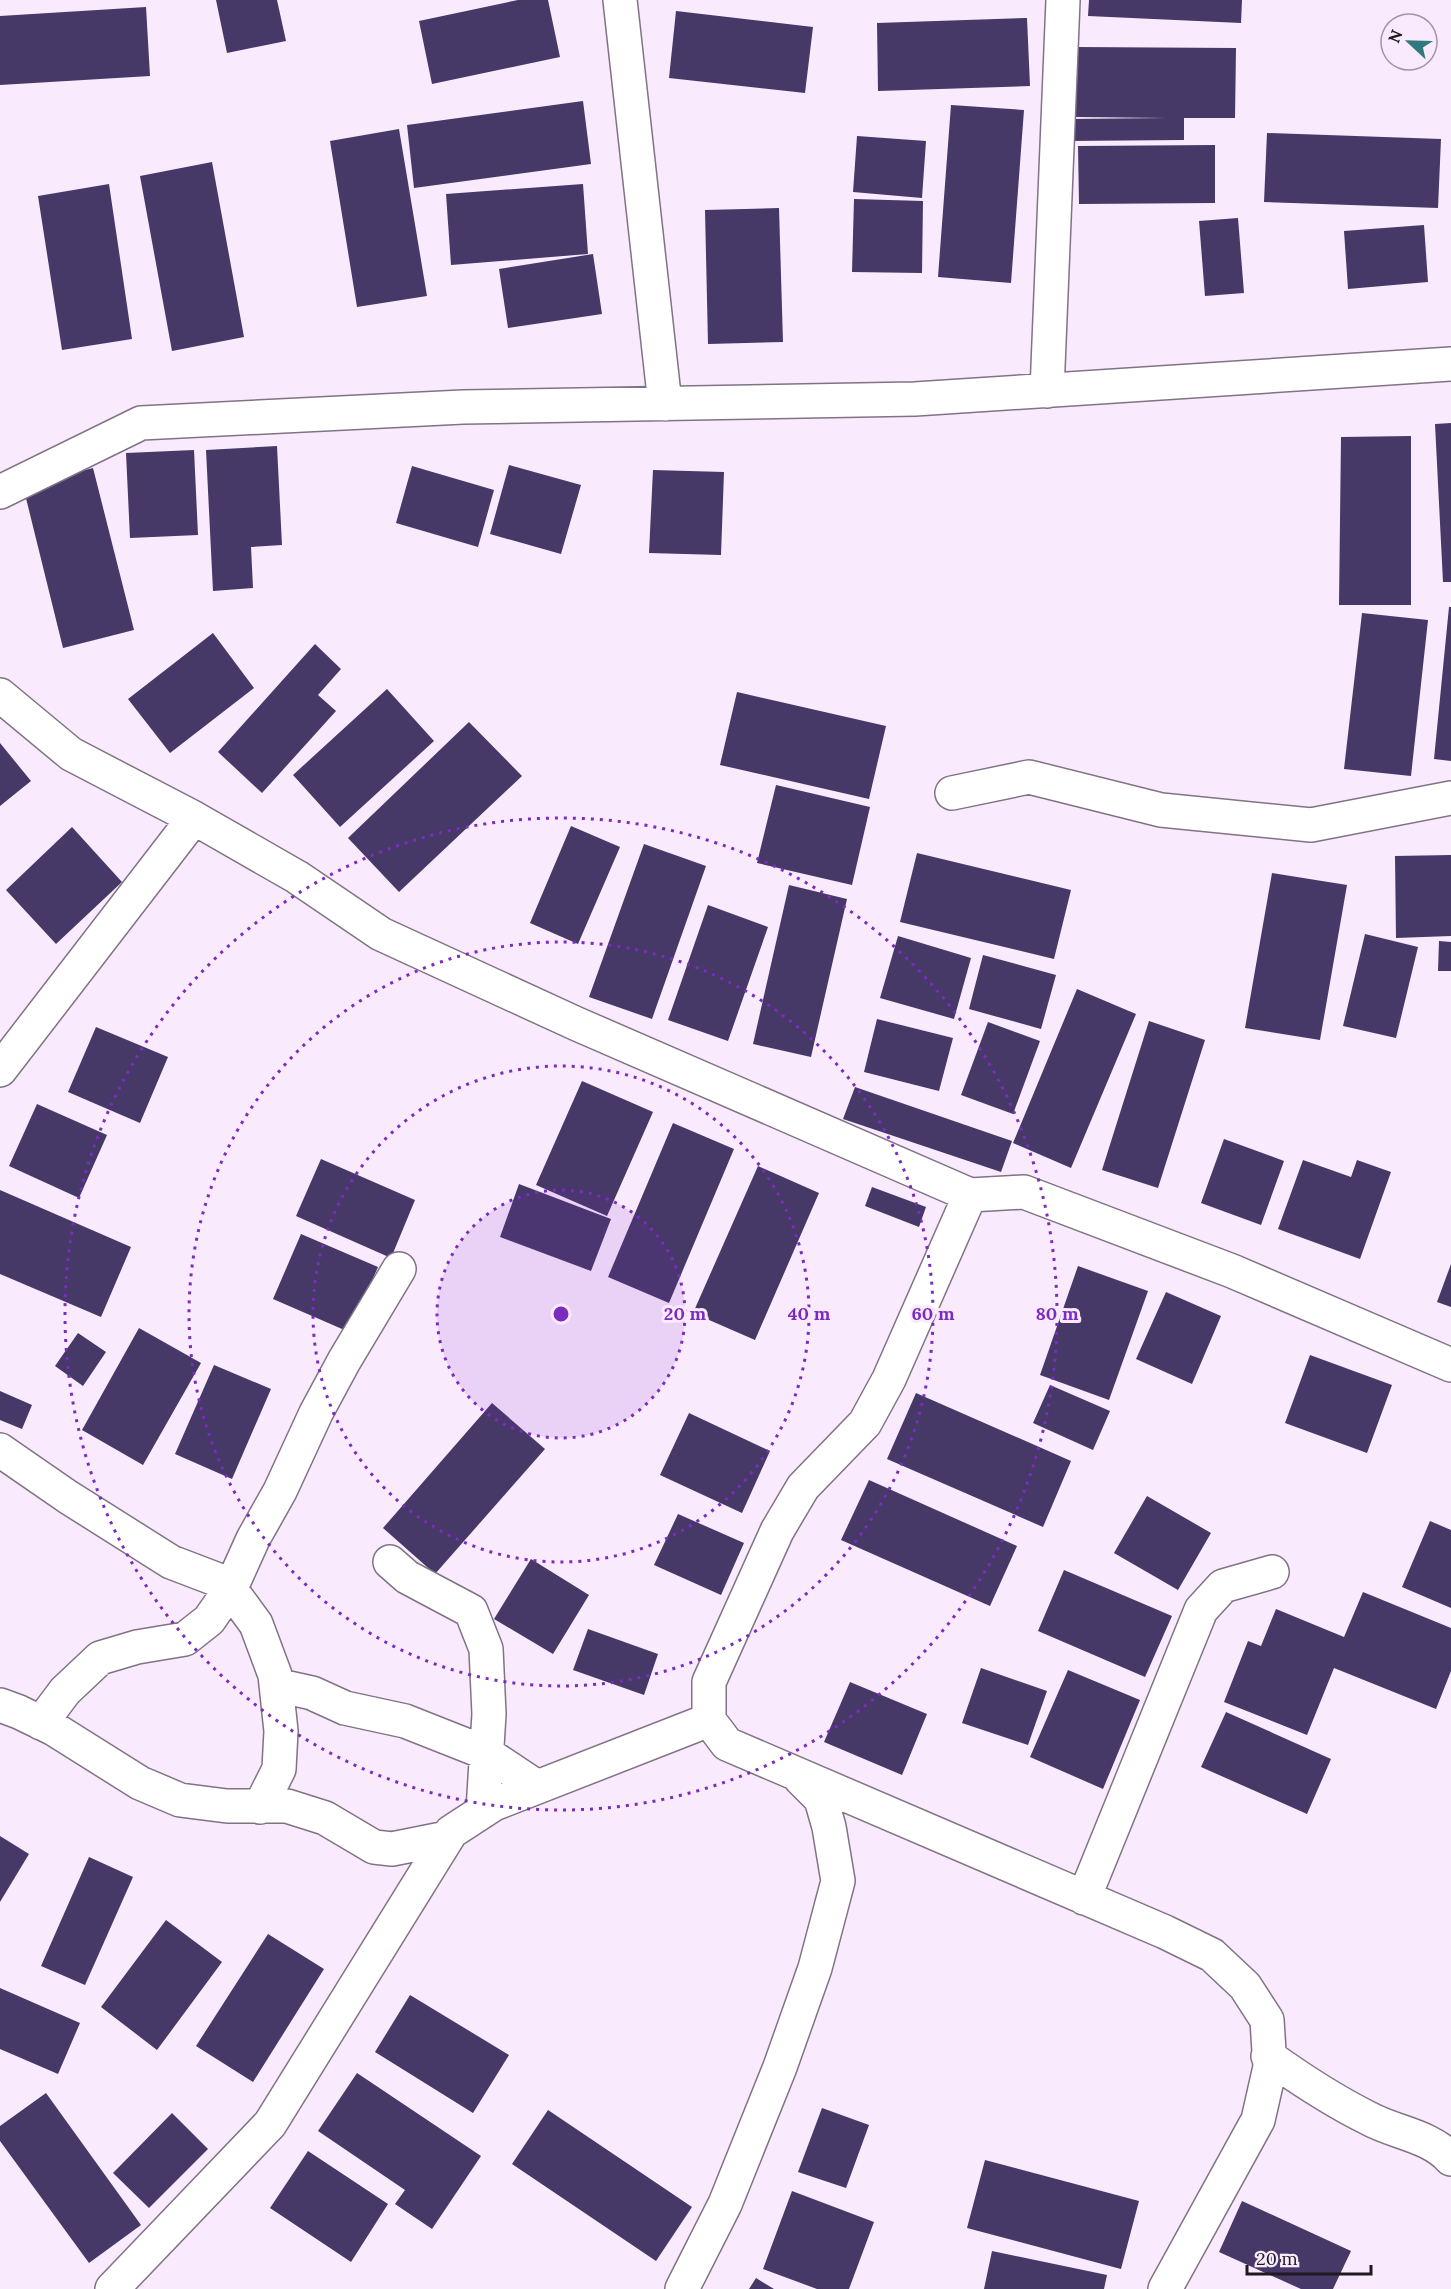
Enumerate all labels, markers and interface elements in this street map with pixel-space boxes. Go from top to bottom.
north arrow [1379,12,1439,72]
text: N [1384,27,1407,46]
text: 20 m [664,1302,707,1325]
text: 40 m [788,1302,831,1325]
text: 60 m [911,1302,955,1325]
text: 80 m [1035,1302,1079,1325]
centre of rings [551,1304,571,1324]
scale bar [1247,2238,1372,2276]
text: 20 m [1256,2247,1298,2270]

